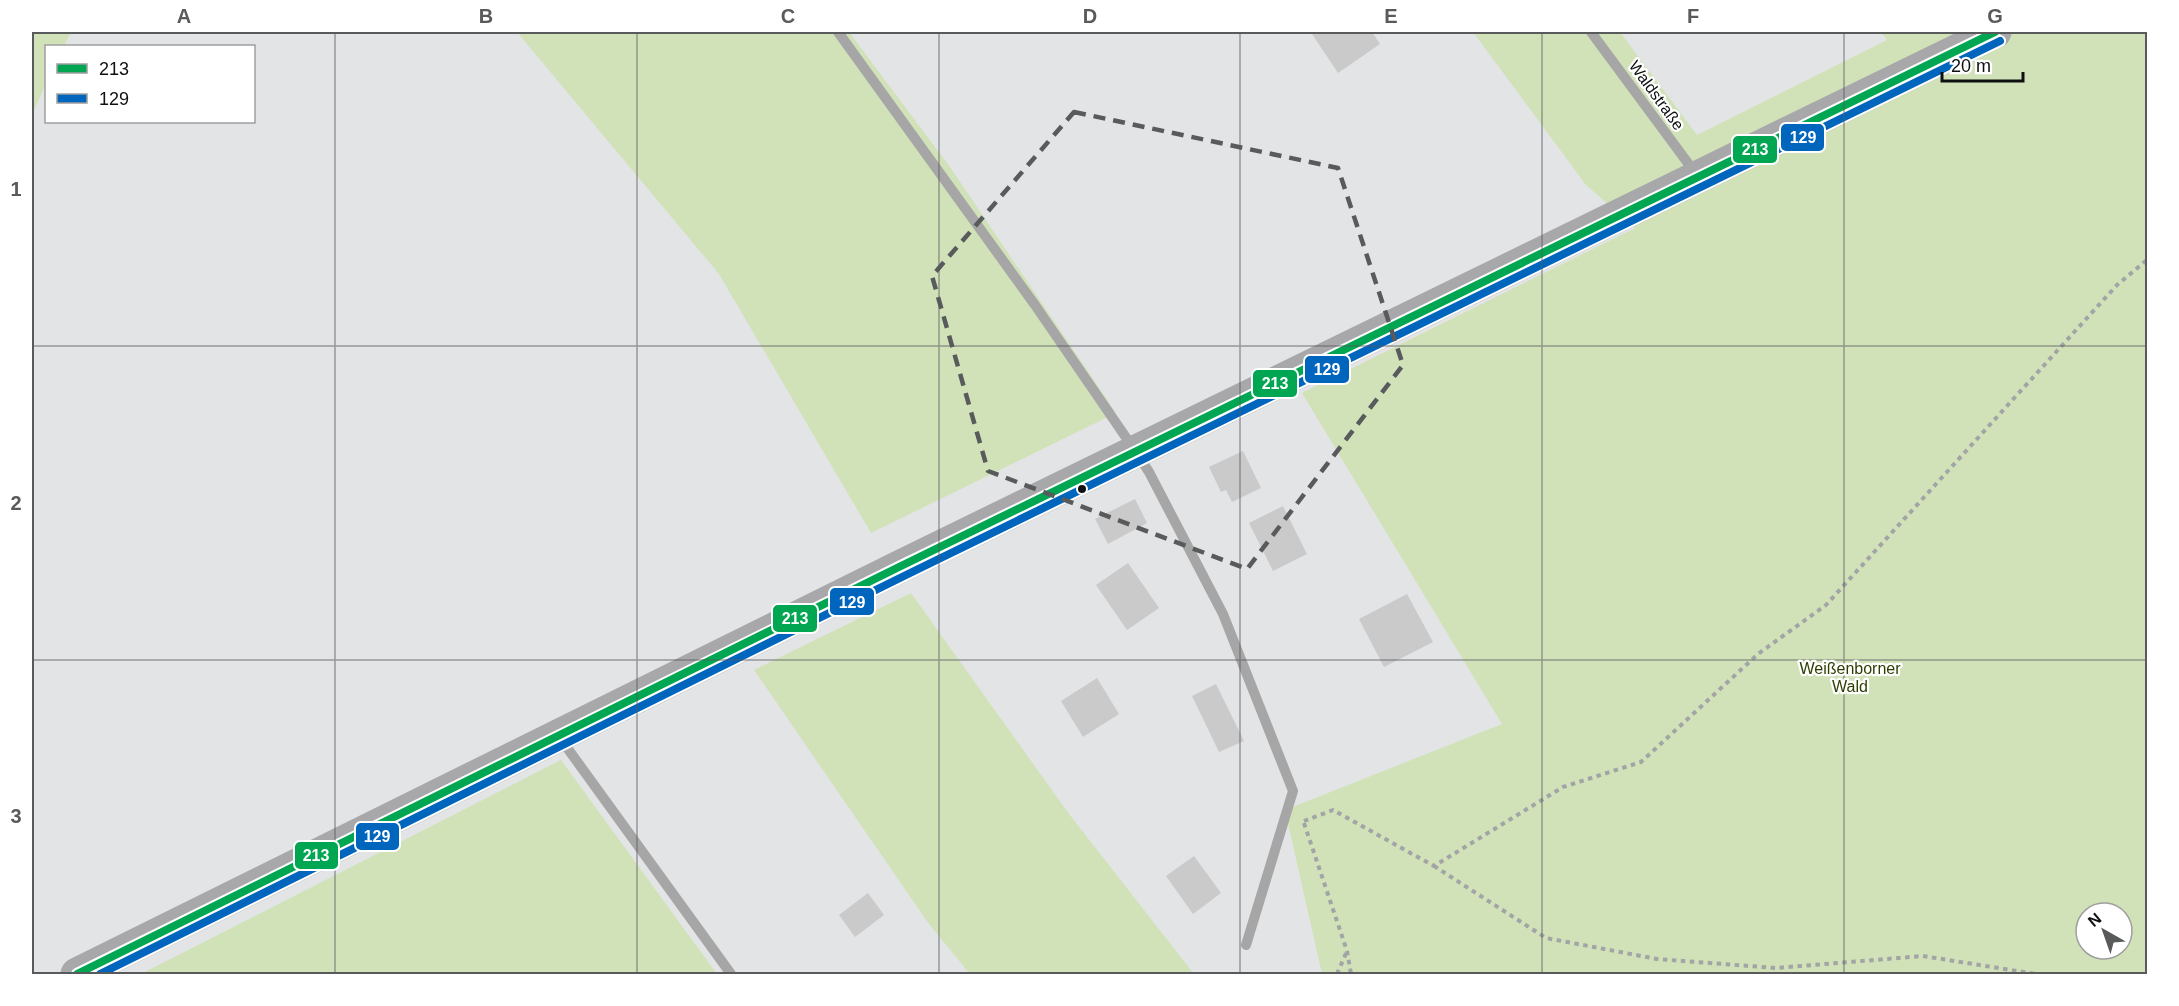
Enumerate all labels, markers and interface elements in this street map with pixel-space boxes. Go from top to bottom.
text: A [177,5,191,27]
text: B [479,5,493,27]
text: C [781,5,795,27]
text: D [1083,5,1097,27]
text: E [1384,5,1398,27]
text: F [1687,5,1699,27]
text: G [1987,5,2003,27]
legend [45,45,255,123]
scale bar [1942,45,2023,83]
text: 20 m [1951,56,1991,76]
street label: Waldstraße [1626,57,1687,133]
text: 213 [99,59,129,79]
text: 129 [99,89,129,109]
line badge: 129 [1780,123,1825,152]
text: 129 [1790,129,1816,146]
line badge: 213 [1732,135,1778,164]
text: 213 [1742,141,1768,158]
text: 1 [10,178,22,200]
line badge: 129 [1304,355,1350,384]
text: 129 [1314,361,1340,378]
line badge: 213 [1252,369,1298,398]
text: 213 [1262,375,1288,392]
unlabelled marker [1076,483,1088,495]
text: 2 [10,492,22,514]
line badge: 129 [829,587,875,616]
text: 129 [839,594,865,611]
line badge: 213 [772,604,818,633]
text: 213 [782,610,808,627]
park label: Weißenborner Wald [1799,660,1901,695]
text: 3 [10,805,22,827]
line badge: 129 [355,822,400,851]
text: 129 [364,828,390,845]
line badge: 213 [294,841,339,870]
text: 213 [303,847,329,864]
north arrow [2074,901,2134,961]
text: N [2085,910,2105,930]

